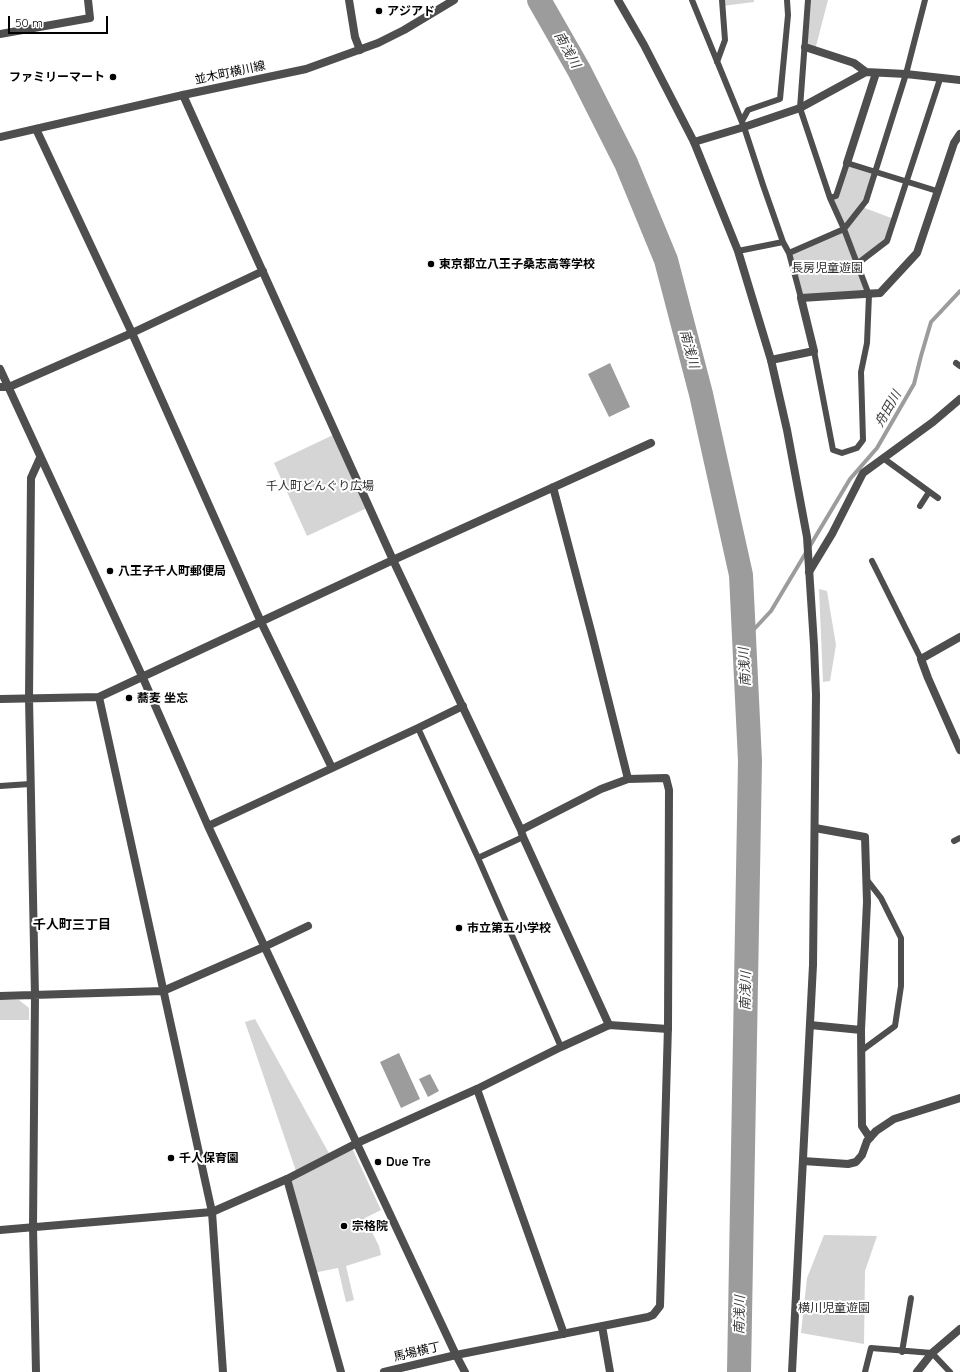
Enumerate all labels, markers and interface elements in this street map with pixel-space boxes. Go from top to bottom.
place label: アジアド [387,4,435,18]
marker: アジアド [374,6,384,16]
scale bar [10,8,110,34]
text: 50 m [15,15,43,30]
water label: 南浅川 [551,29,583,71]
street label: 並木町横川線 [193,58,267,88]
place label: ファミリーマート [9,70,105,84]
marker: ファミリーマート [108,72,118,82]
place label: 東京都立八王子桑志高等学校 [439,257,595,271]
marker: 東京都立八王子桑志高等学校 [426,259,436,269]
park label: 長房児童遊園 [791,261,863,275]
water label: 南浅川 [676,328,702,370]
water label: 舟田川 [871,388,905,430]
park label: 千人町どんぐり広場 [266,479,374,493]
place label: 八王子千人町郵便局 [118,564,226,578]
marker: 八王子千人町郵便局 [105,566,115,576]
water label: 南浅川 [736,647,754,687]
place label: 蕎麦 坐忘 [137,691,188,705]
marker: 蕎麦 坐忘 [124,693,134,703]
district label: 千人町三丁目 [33,917,111,933]
place label: 市立第五小学校 [467,921,551,935]
marker: 市立第五小学校 [454,923,464,933]
water label: 南浅川 [738,971,754,1011]
place label: 千人保育園 [179,1151,239,1165]
marker: 千人保育園 [166,1153,176,1163]
place label: Due Tre [386,1155,431,1169]
marker: Due Tre [373,1157,383,1167]
place label: 宗格院 [352,1219,388,1233]
marker: 宗格院 [339,1221,349,1231]
water label: 南浅川 [732,1295,748,1335]
park label: 横川児童遊園 [798,1301,870,1315]
street label: 馬場横丁 [392,1340,442,1364]

